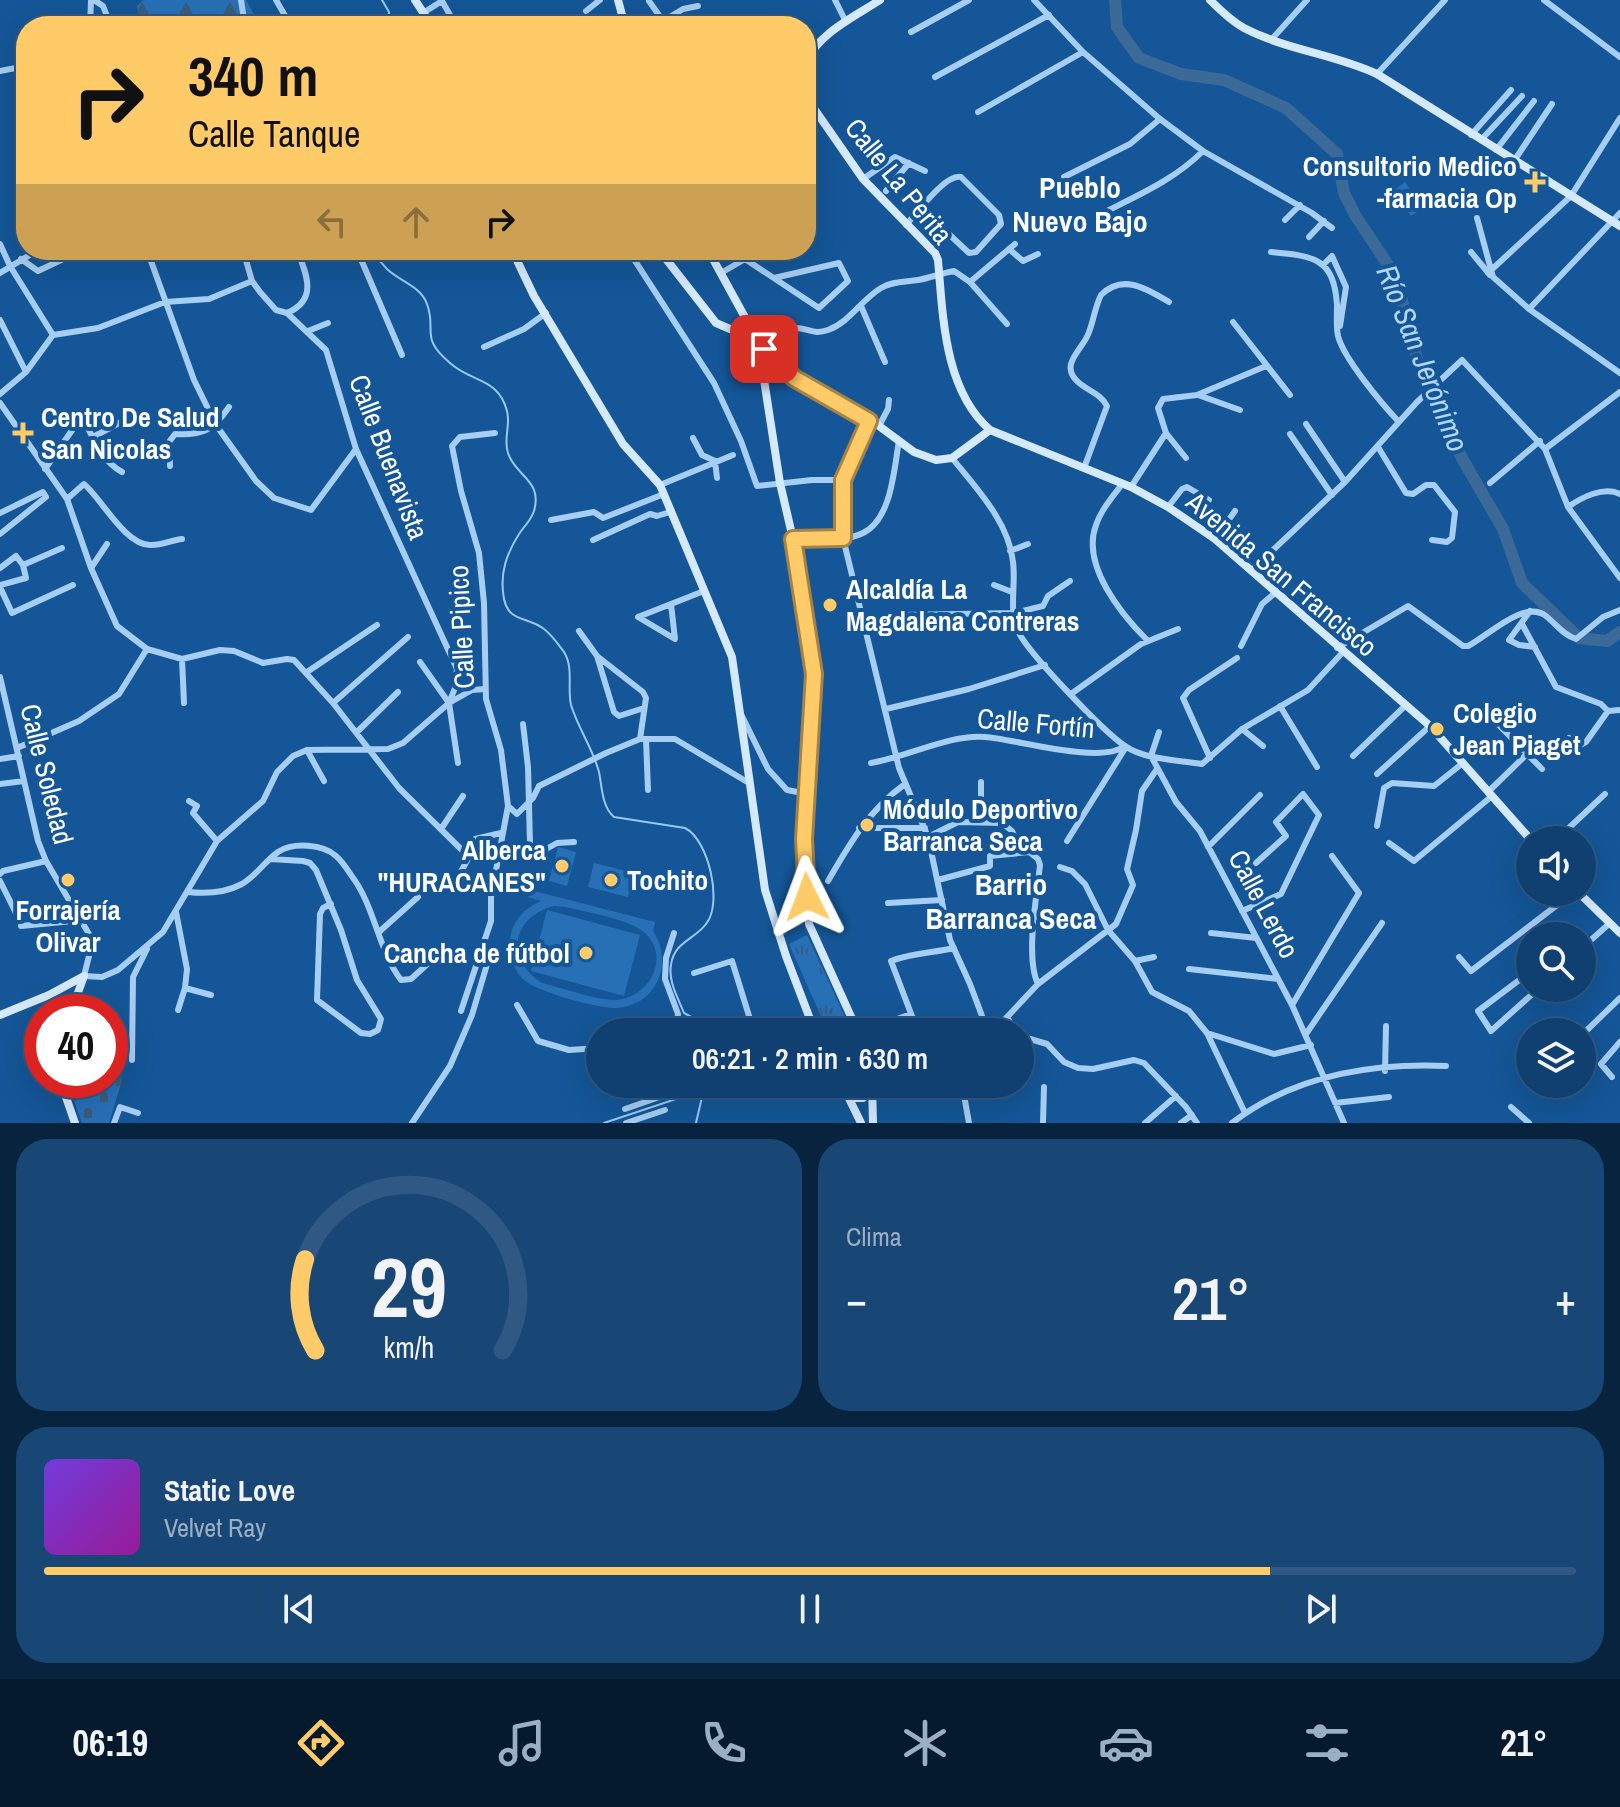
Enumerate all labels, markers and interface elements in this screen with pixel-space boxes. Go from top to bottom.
text: 340 m [188,38,318,113]
icon: right [56,48,160,152]
text: Calle Tanque [188,110,360,158]
street label: Calle La Perita [836,110,962,252]
place label: Consultorio Medico -farmacia Op [1303,147,1517,217]
district label: Pueblo Nuevo Bajo [1012,167,1148,241]
marker: Consultorio Medico -farmacia Op [1524,171,1546,193]
icon: left [310,200,354,244]
icon: ahead [394,200,438,244]
icon: right [478,200,522,244]
water label: Río San Jerónimo [1367,259,1479,457]
pin [730,315,798,383]
icon: arrive [742,327,786,371]
street label: Calle Buenavista [340,369,438,545]
place label: Centro De Salud San Nicolas [41,398,220,468]
marker: Centro De Salud San Nicolas [12,422,34,444]
street label: Avenida San Francisco [1178,482,1385,665]
street label: Calle Pipico [439,564,483,690]
place label: Alcaldía La Magdalena Contreras [846,570,1080,640]
marker: Alcaldía La Magdalena Contreras [821,596,839,614]
place label: Colegio Jean Piaget [1453,694,1581,764]
street label: Calle Fortín [976,699,1096,747]
street label: Calle Soledad [11,700,83,848]
marker: Colegio Jean Piaget [1428,720,1446,738]
place label: Módulo Deportivo Barranca Seca [883,790,1078,860]
marker: Módulo Deportivo Barranca Seca [858,816,876,834]
map controls [1516,826,1596,1098]
button: sound [1516,826,1596,906]
place label: Alberca "HURACANES" [378,831,546,901]
street label: Calle Lerdo [1220,843,1308,965]
position arrow [765,855,849,939]
marker: Alberca "HURACANES" [553,857,571,875]
place label: Tochito [627,861,708,899]
district label: Barrio Barranca Seca [926,864,1097,938]
marker: Forrajería Olivar [59,871,77,889]
marker: Tochito [602,871,620,889]
place label: Forrajería Olivar [16,891,121,961]
button: search [1516,922,1596,1002]
place label: Cancha de fútbol [384,934,570,972]
marker: Cancha de fútbol [577,944,595,962]
speed limit sign: 40 [24,994,128,1098]
button: layers [1516,1018,1596,1098]
text: 06:21 · 2 min · 630 m [692,1038,928,1078]
text: Clima [846,1219,902,1254]
text: 29 [371,1231,447,1343]
text: 21° [1172,1258,1250,1339]
text: − [846,1269,867,1329]
text: + [1555,1269,1576,1329]
text: km/h [384,1328,434,1367]
text: Static Love [164,1470,295,1510]
text: Velvet Ray [164,1510,266,1545]
icon: previous [277,1587,321,1631]
icon: pause [788,1587,832,1631]
icon: next [1299,1587,1343,1631]
icon: directions [293,1715,349,1771]
icon: music [494,1715,550,1771]
icon: phone [696,1715,752,1771]
icon: climate [897,1715,953,1771]
icon: car [1098,1715,1154,1771]
icon: filters [1299,1715,1355,1771]
text: 06:19 [73,1719,148,1767]
text: 21° [1500,1719,1547,1767]

